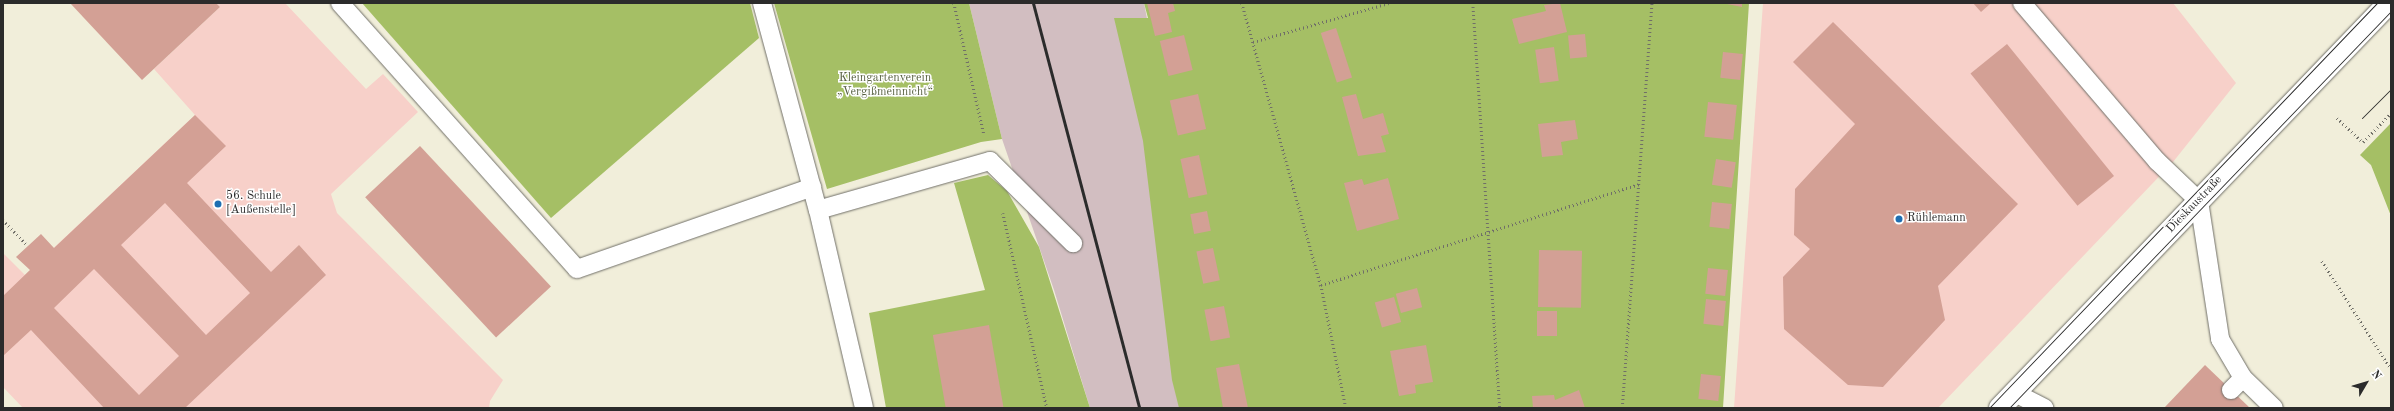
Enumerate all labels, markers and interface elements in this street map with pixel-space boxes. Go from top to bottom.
park label: Kleingartenverein „Vergißmeinnicht“ [837,72,933,100]
street label: Dieskaustraße [2164,173,2226,237]
place label: 56. Schule [Außenstelle] [226,190,296,218]
marker: 56. Schule [Außenstelle] [213,199,223,209]
place label: Rühlemann [1907,212,1966,226]
marker: Rühlemann [1894,214,1904,224]
north arrow [2346,363,2386,403]
text: N [2369,369,2383,382]

